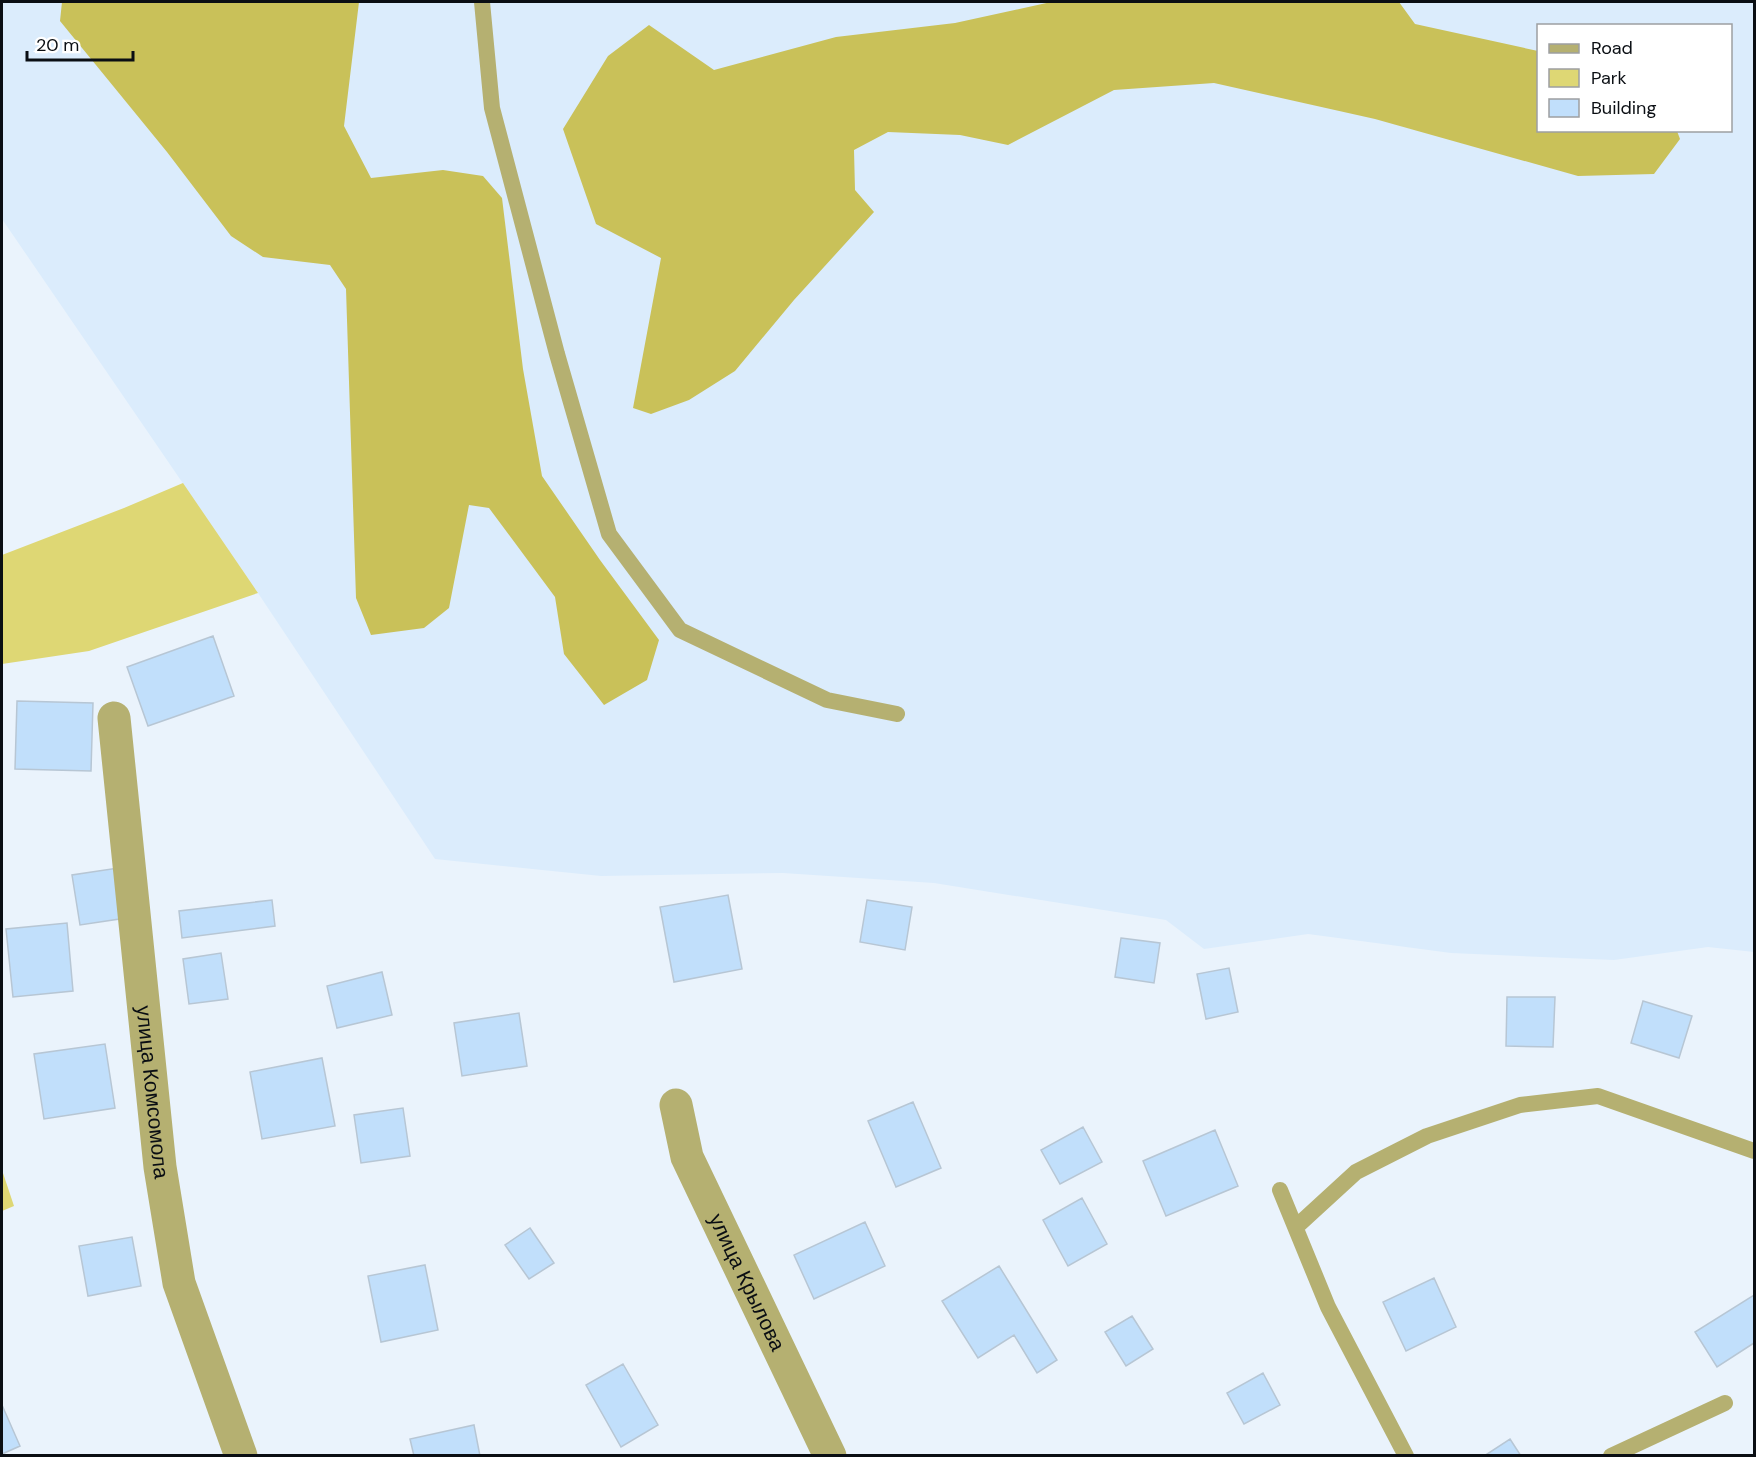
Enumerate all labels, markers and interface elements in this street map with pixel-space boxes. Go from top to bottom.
scale bar [27,24,134,62]
legend [1537,24,1732,132]
text: 20 m [36,33,79,57]
text: Road [1591,36,1633,60]
text: Park [1591,66,1627,90]
text: Building [1591,96,1656,120]
street label: улица Комсомола [130,1004,176,1181]
street label: улица Крылова [702,1209,792,1356]

